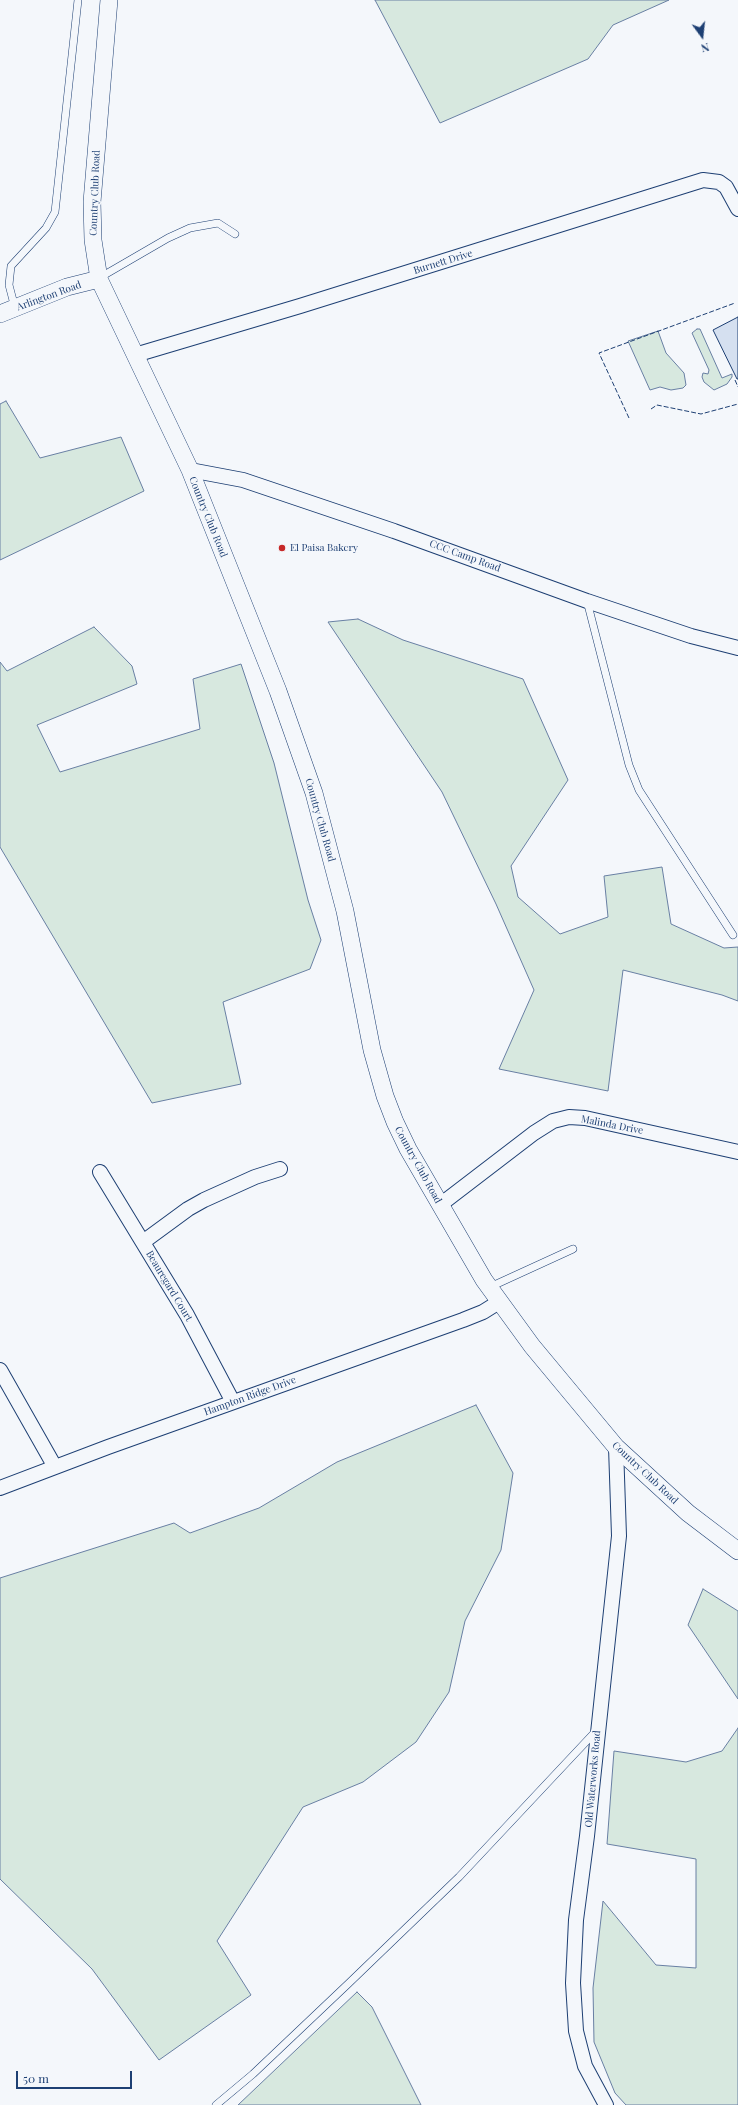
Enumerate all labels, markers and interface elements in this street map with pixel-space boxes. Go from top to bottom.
north arrow [682,16,722,56]
text: N [699,40,711,56]
street label: Country Club Road [88,150,102,236]
street label: Burnett Drive [412,247,474,277]
street label: Arlington Road [15,279,83,313]
street label: Country Club Road [186,475,230,559]
street label: CCC Camp Road [428,538,502,574]
place label: El Paisa Bakery [290,542,358,554]
marker: El Paisa Bakery [277,543,287,553]
street label: Country Club Road [302,777,338,863]
street label: Malinda Drive [580,1113,644,1137]
street label: Country Club Road [392,1124,444,1206]
street label: Beauregard Court [143,1249,195,1323]
street label: Hampton Ridge Drive [202,1374,298,1418]
street label: Country Club Road [609,1439,681,1507]
street label: Old Waterworks Road [583,1730,603,1828]
scale bar [18,2063,134,2089]
text: 50 m [23,2070,49,2086]

